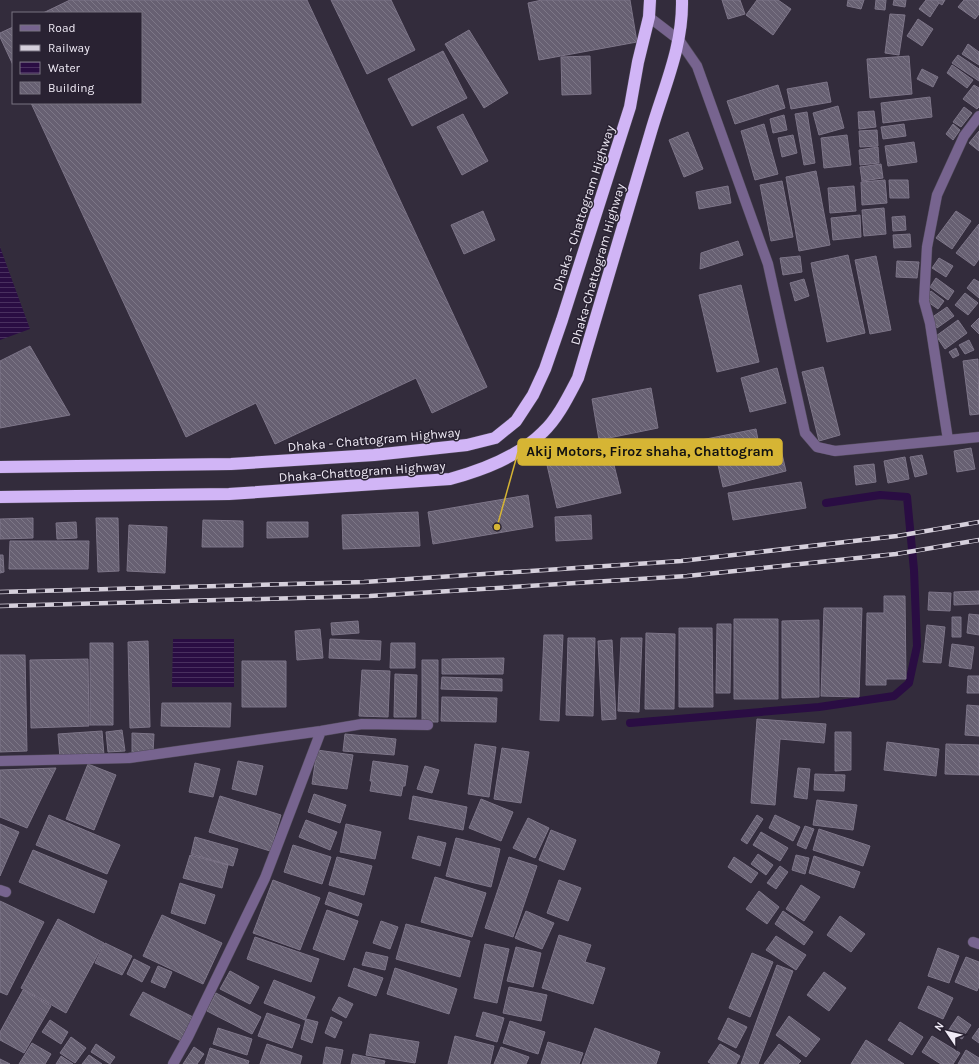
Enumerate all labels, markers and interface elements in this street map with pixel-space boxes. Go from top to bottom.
legend [12,12,142,104]
text: Road [48,21,76,35]
text: Railway [48,41,90,55]
text: Water [48,61,81,75]
text: Building [48,81,95,95]
street label: Dhaka - Chattogram Highway [550,123,617,293]
street label: Dhaka-Chattogram Highway [567,182,628,347]
street label: Dhaka - Chattogram Highway [287,424,461,455]
callout: Akij Motors, Firoz shaha, Chattogram [518,439,782,465]
text: Akij Motors, Firoz shaha, Chattogram [526,443,774,460]
street label: Dhaka-Chattogram Highway [278,458,446,485]
north arrow [927,1012,967,1052]
text: N [932,1020,947,1034]

